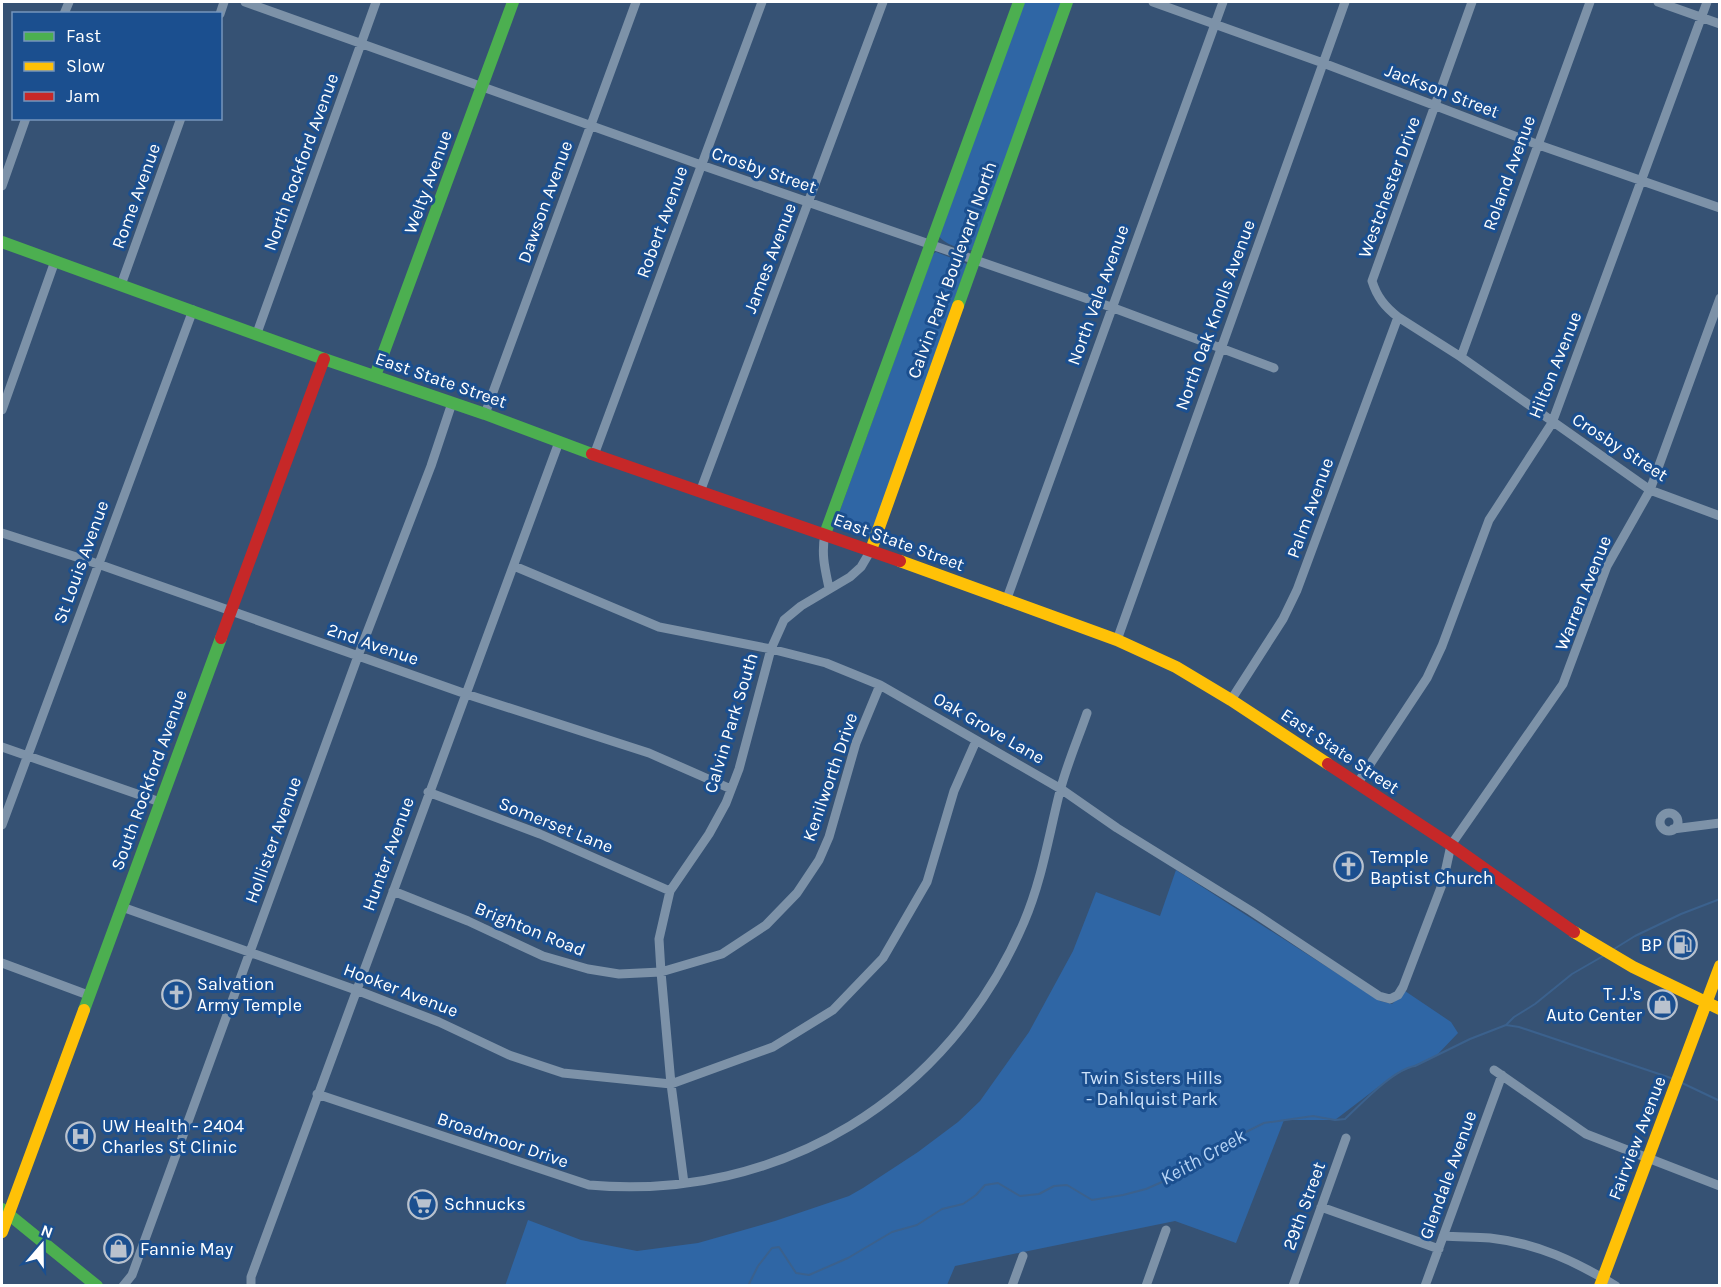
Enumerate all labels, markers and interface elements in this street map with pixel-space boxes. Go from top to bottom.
legend [12,12,222,120]
text: Fast [66,25,101,47]
text: Slow [66,55,105,77]
street label: Jackson Street [1382,59,1502,123]
street label: North Rockford Avenue [259,70,343,254]
text: Jam [66,85,100,107]
street label: Roland Avenue [1478,112,1540,234]
street label: Westchester Drive [1353,113,1425,261]
street label: Welty Avenue [399,127,457,237]
street label: Dawson Avenue [513,138,577,266]
street label: Rome Avenue [107,140,165,252]
street label: Crosby Street [709,142,820,198]
street label: Calvin Park Boulevard North [902,159,1002,381]
street label: Robert Avenue [632,163,692,281]
street label: James Avenue [739,200,801,316]
street label: North Oak Knolls Avenue [1170,217,1260,413]
street label: North Vale Avenue [1062,222,1134,368]
street label: Hilton Avenue [1524,308,1586,422]
street label: East State Street [372,347,510,413]
street label: Crosby Street [1568,408,1672,486]
street label: Palm Avenue [1282,455,1338,561]
street label: St Louis Avenue [49,497,113,627]
street label: East State Street [830,508,968,576]
street label: Warren Avenue [1550,532,1616,654]
street label: 2nd Avenue [324,618,422,670]
street label: Calvin Park South [699,650,763,796]
street label: South Rockford Avenue [106,687,192,873]
street label: Oak Grove Lane [929,687,1049,769]
street label: East State Street [1277,703,1403,799]
street label: Kenilworth Drive [798,710,862,844]
street label: Hollister Avenue [240,774,306,906]
street label: Somerset Lane [496,792,616,858]
street label: Hunter Avenue [357,794,419,914]
place label: Temple Baptist Church [1370,846,1494,889]
church icon: Temple Baptist Church [1333,851,1365,883]
street label: Brighton Road [472,897,588,961]
fuel station icon: BP [1667,929,1699,961]
place label: BP [1641,934,1662,956]
street label: Hooker Avenue [341,958,461,1022]
place label: Salvation Army Temple [197,973,302,1016]
church icon: Salvation Army Temple [160,978,192,1010]
place label: T. J.'s Auto Center [1546,983,1642,1026]
shop icon: T. J.'s Auto Center [1647,988,1679,1020]
park label: Twin Sisters Hills - Dahlquist Park [1082,1067,1223,1110]
street label: Fairview Avenue [1603,1073,1671,1203]
street label: Broadmoor Drive [434,1107,572,1173]
street label: Glendale Avenue [1415,1108,1481,1242]
place label: UW Health - 2404 Charles St Clinic [102,1115,244,1158]
hospital icon: UW Health - 2404 Charles St Clinic [65,1120,97,1152]
water label: Keith Creek [1156,1124,1250,1190]
street label: 29th Street [1278,1159,1330,1253]
supermarket icon: Schnucks [407,1188,439,1220]
place label: Schnucks [444,1193,526,1215]
north arrow [12,1215,72,1275]
text: N [38,1220,56,1242]
shop icon: Fannie May [103,1233,135,1265]
place label: Fannie May [140,1238,234,1260]

